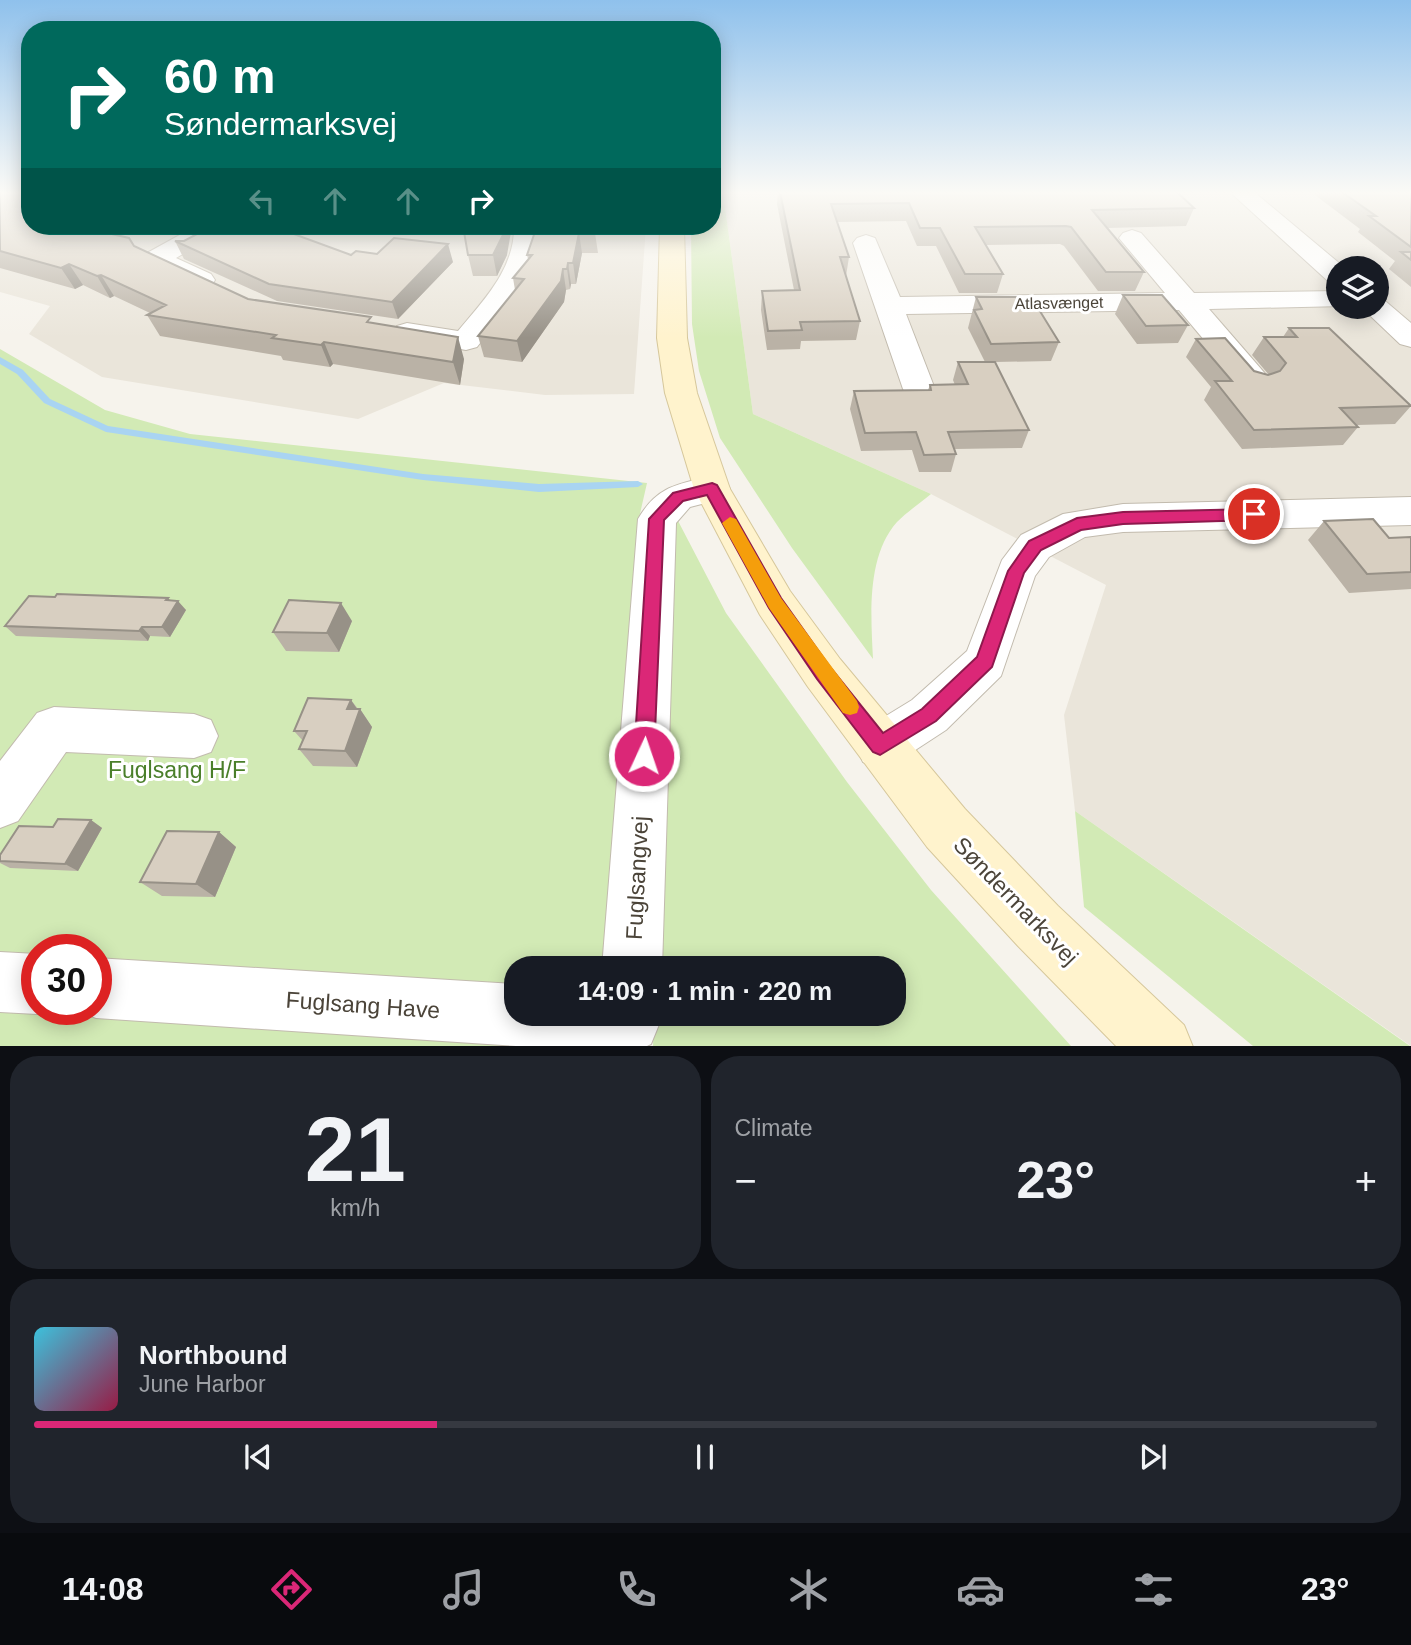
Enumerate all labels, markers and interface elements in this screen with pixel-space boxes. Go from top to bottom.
icon: right [49,49,140,140]
text: 60 m [164,49,276,103]
text: Søndermarksvej [164,106,397,142]
icon: left [243,182,281,220]
icon: ahead [316,182,354,220]
icon: ahead [389,182,427,220]
icon: right [462,182,500,220]
map controls [1326,256,1389,319]
button: layers [1326,256,1389,319]
street label: Atlasvænget [1014,294,1104,312]
pin [1224,484,1284,544]
icon: arrive [1235,495,1273,533]
position arrow [607,719,681,793]
park label: Fuglsang H/F [108,757,246,783]
street label: Fuglsangvej [621,815,653,941]
street label: Søndermarksvej [948,832,1084,970]
speed limit sign: 30 [21,934,112,1025]
text: 14:09 · 1 min · 220 m [578,976,832,1006]
street label: Fuglsang Have [285,987,441,1023]
text: 21 [305,1099,406,1200]
text: Climate [735,1115,812,1141]
text: 23° [1016,1151,1095,1209]
text: − [735,1160,757,1202]
text: + [1355,1160,1377,1202]
text: km/h [330,1195,380,1221]
text: Northbound [139,1340,288,1370]
text: June Harbor [139,1371,266,1397]
icon: previous [239,1438,277,1476]
icon: pause [686,1438,724,1476]
icon: next [1134,1438,1172,1476]
icon: directions [267,1565,316,1614]
icon: music [439,1565,488,1614]
icon: phone [612,1565,661,1614]
icon: climate [784,1565,833,1614]
icon: car [956,1565,1005,1614]
icon: filters [1129,1565,1178,1614]
text: 14:08 [62,1571,144,1607]
text: 23° [1301,1571,1349,1607]

